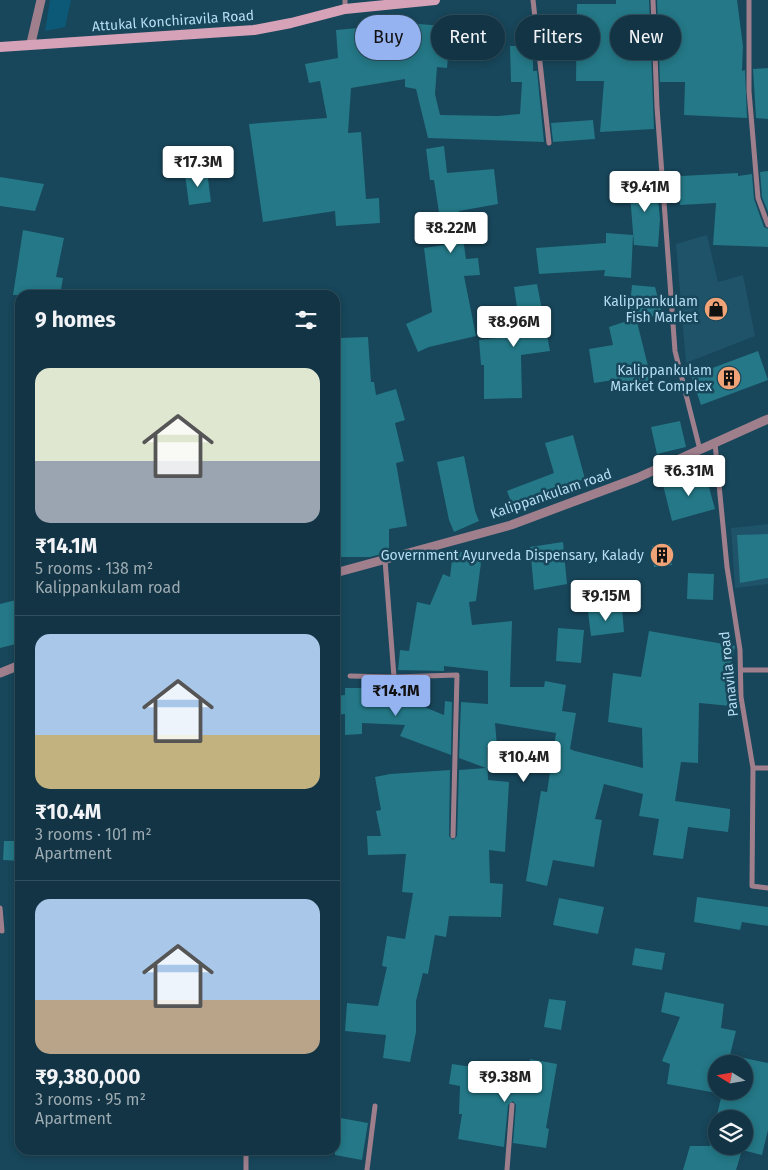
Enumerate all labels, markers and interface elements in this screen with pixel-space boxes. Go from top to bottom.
street label: Attukal Konchiravila Road [91,7,255,35]
chip: Buy [355,15,421,60]
chip: Rent [431,15,505,60]
chip: Filters [515,15,600,60]
chip: New [610,15,681,60]
pin: ₹17.3M [157,146,239,188]
text: ₹17.3M [174,152,222,171]
pin: ₹9.41M [604,170,686,213]
text: ₹9.41M [620,177,670,196]
pin: ₹8.22M [410,212,492,254]
text: ₹8.22M [426,218,476,237]
place label: Kalippankulam Fish Market [603,293,699,326]
shop icon: Kalippankulam Fish Market [703,296,729,322]
icon: filters [292,306,320,334]
pin: ₹8.96M [473,306,555,348]
text: 9 homes [35,307,116,333]
text: ₹8.96M [488,312,540,331]
place label: Kalippankulam Market Complex [610,362,712,395]
building icon: Kalippankulam Market Complex [716,365,742,391]
icon: home [133,401,223,491]
pin: ₹6.31M [648,454,730,497]
text: ₹6.31M [664,461,714,480]
street label: Kalippankulam road [488,465,614,523]
text: ₹14.1M [35,533,97,559]
building icon: Government Ayurveda Dispensary, Kalady [649,542,675,568]
place label: Government Ayurveda Dispensary, Kalady [381,547,644,564]
text: 5 rooms · 138 m² [35,559,153,578]
text: Kalippankulam road [35,578,181,597]
pin: ₹9.15M [565,580,647,622]
text: ₹9.15M [582,586,630,605]
street label: Panavila road [716,630,742,718]
icon: home [133,666,223,756]
pin: ₹14.1M [355,674,437,717]
text: ₹14.1M [372,681,420,700]
pin: ₹10.4M [483,740,565,783]
text: ₹10.4M [499,747,549,766]
text: ₹10.4M [35,799,101,825]
text: 3 rooms · 101 m² [35,825,152,844]
text: Apartment [35,844,112,863]
icon: home [133,931,223,1021]
north arrow [708,1055,752,1100]
map controls [708,1055,753,1155]
pin: ₹9.38M [464,1060,546,1103]
text: ₹9,380,000 [35,1064,141,1090]
text: ₹9.38M [479,1067,531,1086]
text: 3 rooms · 95 m² [35,1090,146,1109]
text: Apartment [35,1109,112,1128]
button: layers [708,1110,753,1155]

